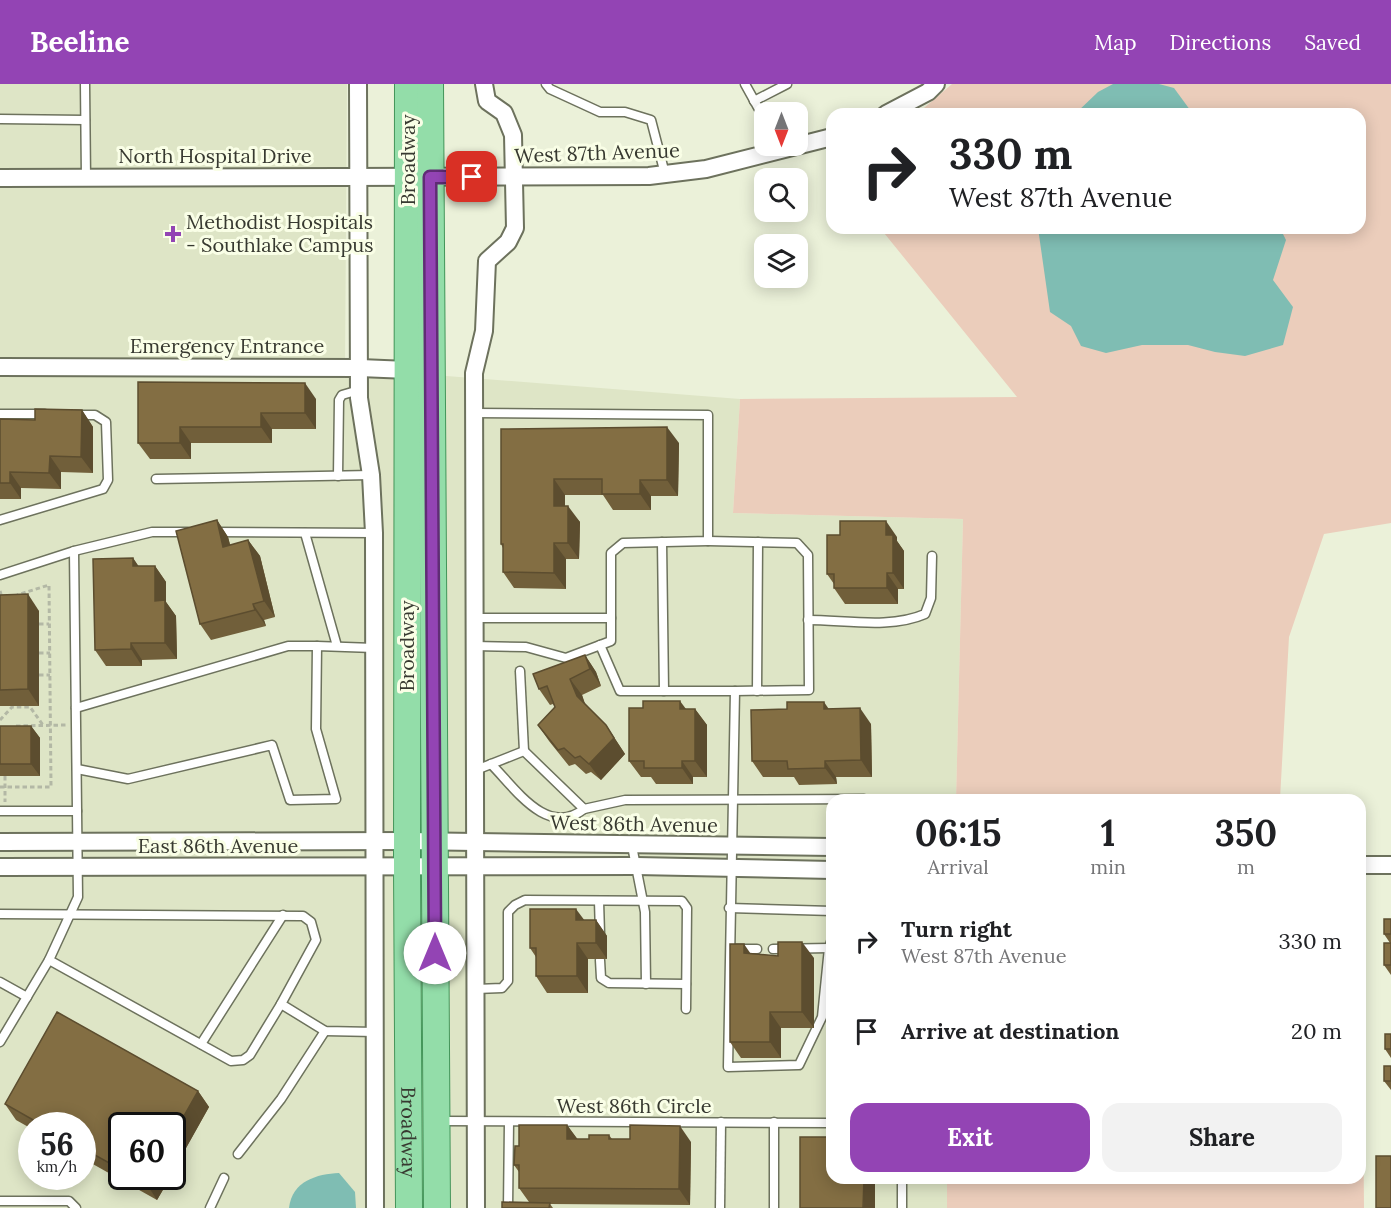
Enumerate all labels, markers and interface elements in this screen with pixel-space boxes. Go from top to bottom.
text: Beeline [30,24,129,60]
text: Map [1094,29,1137,56]
text: Directions [1170,29,1271,56]
text: Saved [1304,29,1361,56]
north arrow [754,102,808,156]
map controls [754,102,808,288]
street label: Broadway [395,114,420,206]
text: 330 m [949,127,1072,181]
icon: right [850,132,928,210]
street label: West 87th Avenue [514,137,680,168]
street label: North Hospital Drive [118,143,312,168]
pin [446,151,497,202]
icon: arrive [455,160,488,193]
button: search [754,168,808,222]
text: West 87th Avenue [949,180,1172,214]
place label: Methodist Hospitals - Southlake Campus [186,209,374,257]
marker: Methodist Hospitals - Southlake Campus [164,225,182,243]
button: layers [754,234,808,288]
street label: Emergency Entrance [130,333,324,358]
street label: Broadway [394,600,419,692]
street label: West 86th Avenue [550,810,718,837]
text: 06:15 [915,810,1001,856]
text: 1 [1101,810,1115,856]
text: 350 [1215,810,1277,856]
street label: East 86th Avenue [138,833,298,858]
text: Arrival [928,854,989,879]
text: min [1090,854,1126,879]
text: m [1237,854,1255,879]
text: Turn right [901,915,1012,943]
position arrow [403,921,467,985]
icon: right [850,925,883,958]
text: 330 m [1278,927,1342,955]
text: West 87th Avenue [901,943,1067,968]
icon: arrive [850,1015,883,1048]
text: Arrive at destination [901,1017,1119,1045]
text: 20 m [1291,1017,1342,1045]
street label: Broadway [396,1086,422,1178]
street label: West 86th Circle [556,1093,712,1118]
button: Exit [850,1103,1090,1172]
button: Share [1102,1103,1342,1172]
speed limit sign: 60 [108,1112,186,1190]
text: 56 [40,1125,74,1163]
text: km/h [37,1157,77,1176]

